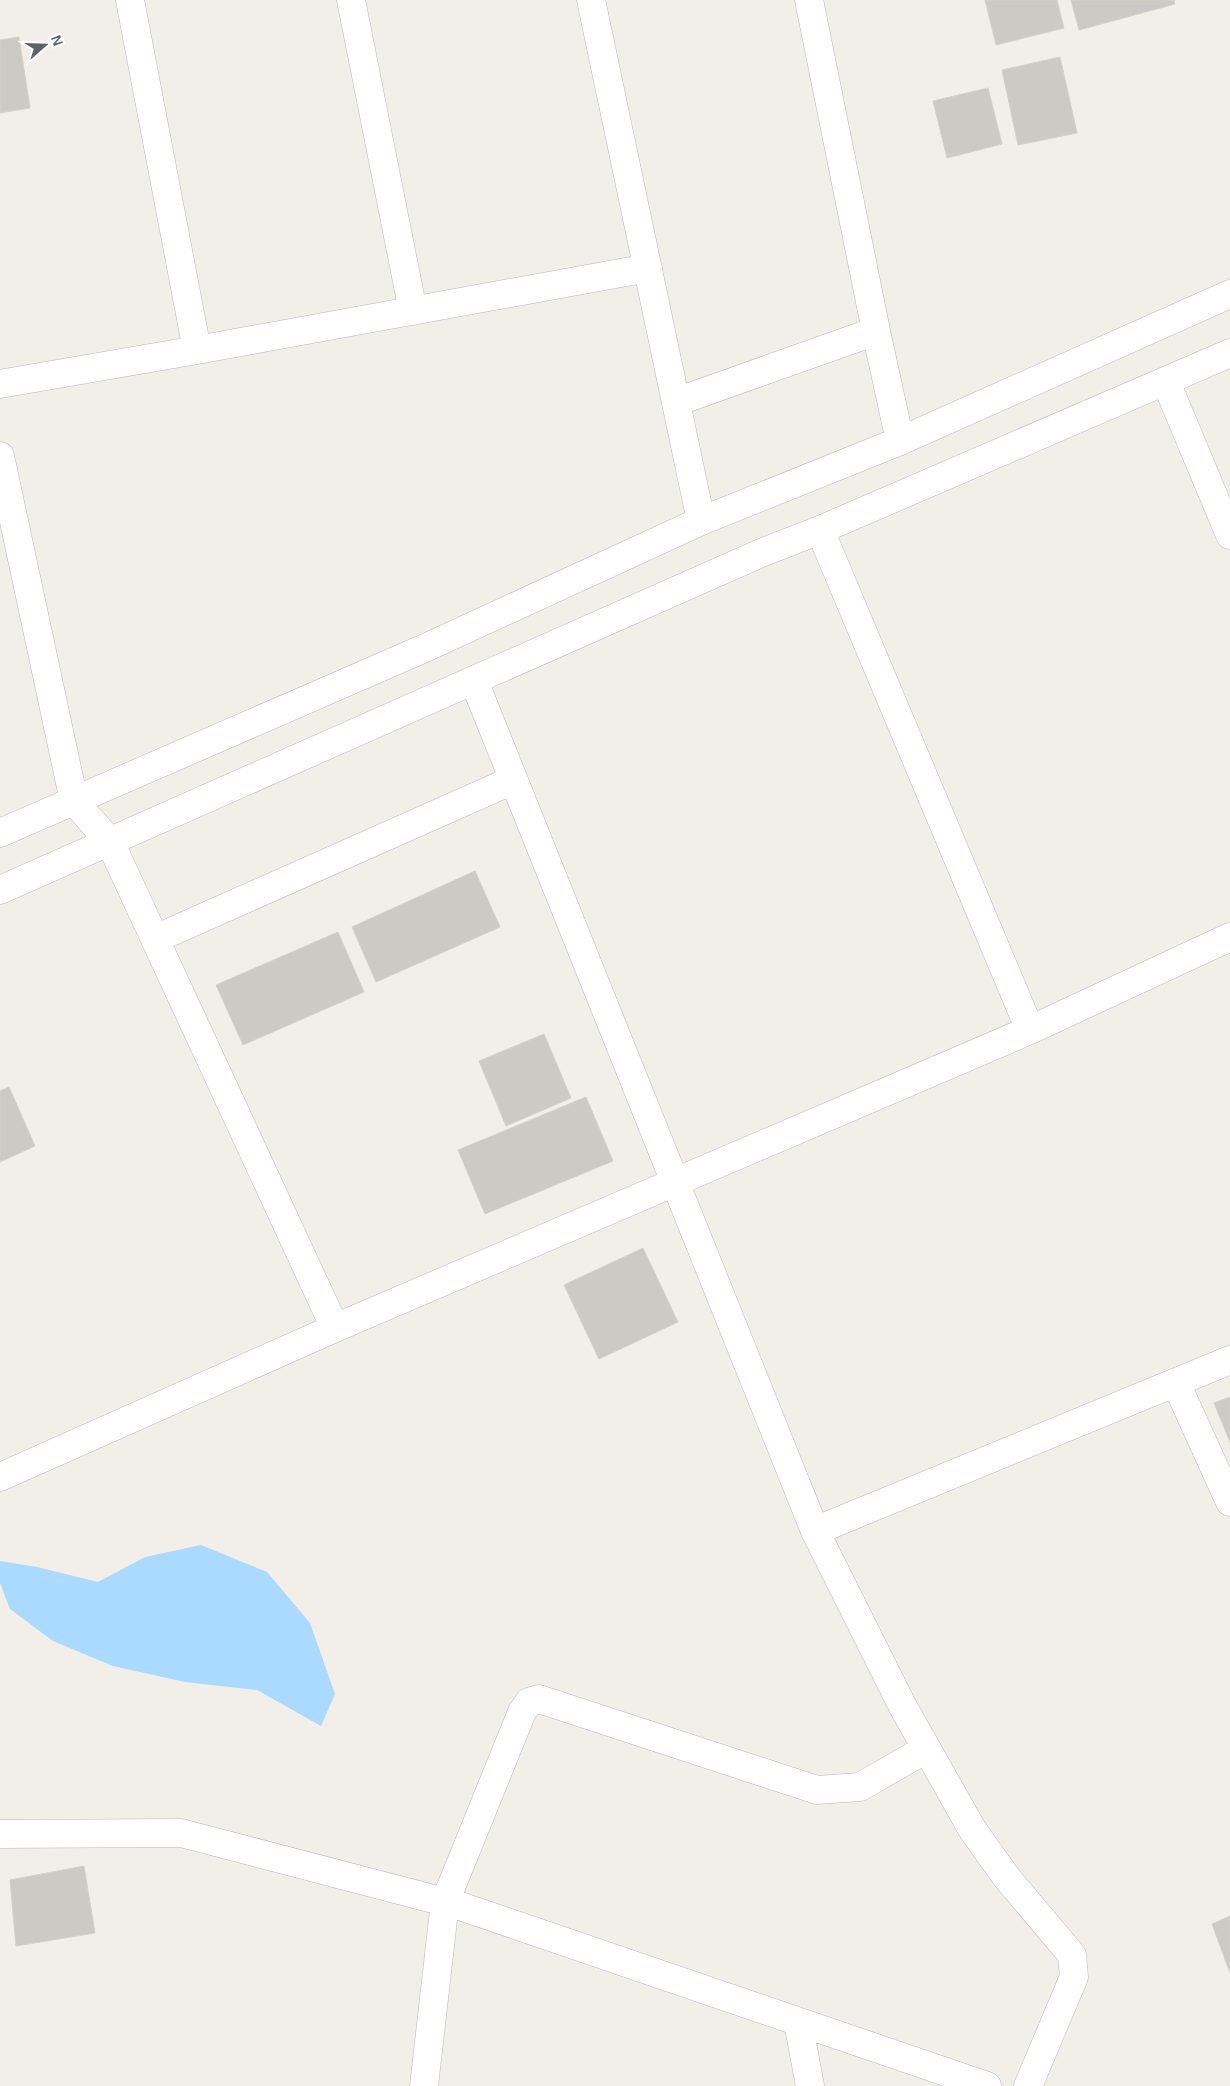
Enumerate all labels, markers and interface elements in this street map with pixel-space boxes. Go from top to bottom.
north arrow [20,20,70,70]
text: N [48,33,66,48]

